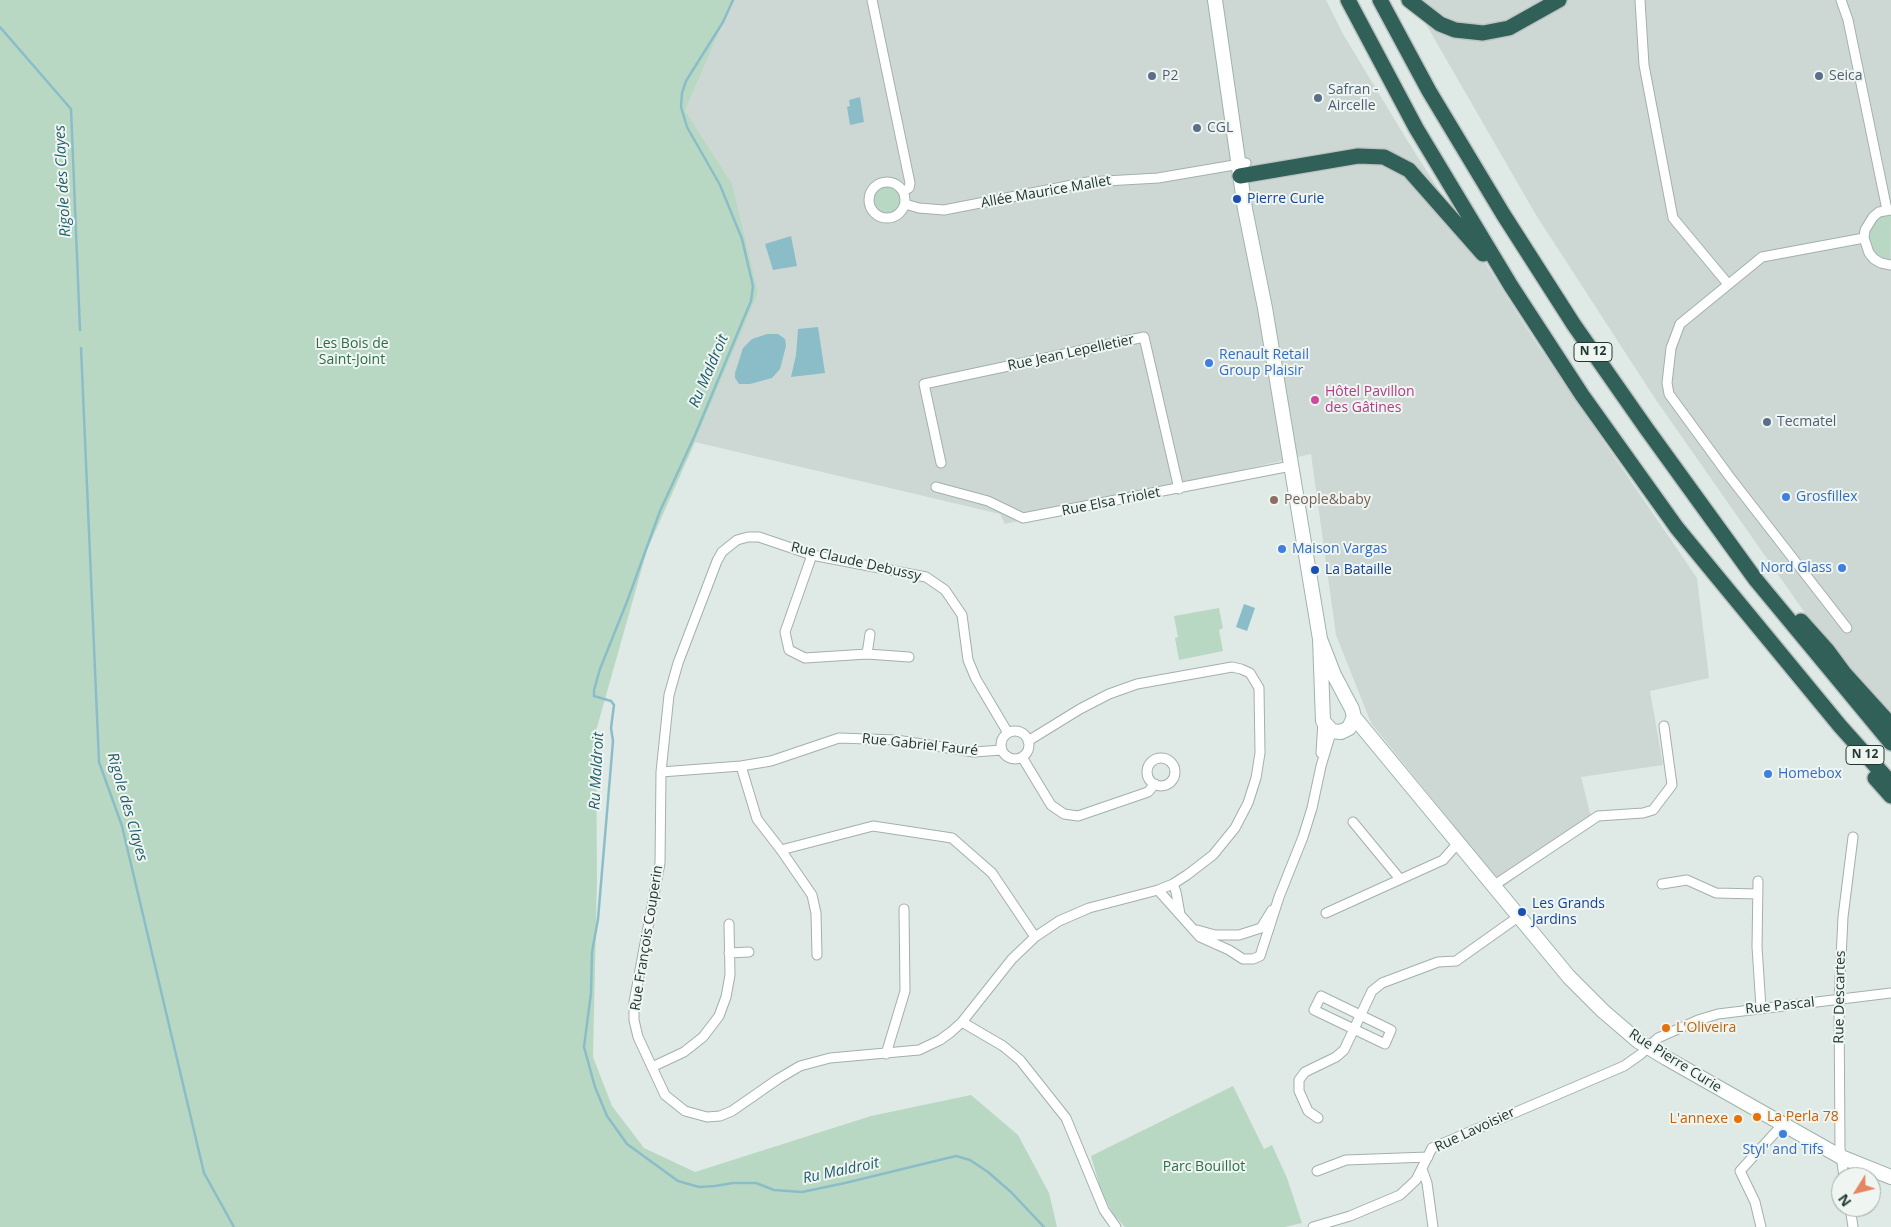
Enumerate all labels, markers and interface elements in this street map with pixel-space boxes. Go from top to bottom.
place label: P2 [1162,68,1178,84]
place label: Seica [1829,68,1863,84]
marker: P2 [1146,70,1158,82]
marker: Seica [1813,70,1825,82]
place label: Safran - Aircelle [1328,82,1378,114]
marker: Safran - Aircelle [1312,92,1324,104]
place label: CGL [1207,120,1233,136]
marker: CGL [1191,122,1203,134]
water label: Rigole des Clayes [51,125,75,237]
street label: Allée Maurice Mallet [980,172,1112,212]
place label: Pierre Curie [1247,191,1324,207]
marker: Pierre Curie [1231,193,1243,205]
street label: Rue Jean Lepelletier [1006,331,1136,375]
water label: Ru Maldroit [686,332,732,410]
park label: Les Bois de Saint-Joint [315,336,389,368]
road number: N 12 [1574,342,1612,362]
place label: Renault Retail Group Plaisir [1219,347,1309,380]
marker: Renault Retail Group Plaisir [1203,357,1215,369]
place label: Hôtel Pavillon des Gâtines [1325,384,1415,417]
marker: Hôtel Pavillon des Gâtines [1309,394,1321,406]
place label: Tecmatel [1777,414,1836,430]
marker: Tecmatel [1761,416,1773,428]
street label: Rue Elsa Triolet [1060,484,1162,520]
place label: Grosfillex [1796,489,1857,505]
marker: Grosfillex [1780,491,1792,503]
place label: People&baby [1284,492,1371,508]
marker: People&baby [1268,494,1280,506]
street label: Rue Claude Debussy [789,539,923,585]
place label: Maison Vargas [1292,541,1387,557]
marker: Maison Vargas [1276,543,1288,555]
place label: Nord Glass [1760,560,1832,576]
place label: La Bataille [1325,562,1392,578]
marker: Nord Glass [1836,562,1848,574]
marker: La Bataille [1309,564,1321,576]
street label: Rue Gabriel Fauré [861,731,979,759]
water label: Ru Maldroit [586,732,608,810]
road number: N 12 [1846,746,1884,764]
water label: Rigole des Clayes [103,751,151,863]
place label: Homebox [1778,766,1842,782]
marker: Homebox [1762,768,1774,780]
street label: Rue François Couperin [627,864,667,1012]
place label: Les Grands Jardins [1532,896,1605,929]
marker: Les Grands Jardins [1516,906,1528,918]
street label: Rue Descartes [1831,950,1849,1044]
street label: Rue Pascal [1745,994,1815,1018]
place label: L'Oliveira [1676,1020,1736,1036]
marker: L'Oliveira [1660,1022,1672,1034]
street label: Rue Pierre Curie [1626,1026,1724,1096]
street label: Rue Lavoisier [1432,1104,1518,1156]
place label: La Perla 78 [1767,1109,1839,1125]
place label: L'annexe [1670,1111,1728,1127]
marker: La Perla 78 [1751,1111,1763,1123]
marker: L'annexe [1732,1113,1744,1125]
marker: Styl' and Tifs [1777,1128,1789,1140]
place label: Styl' and Tifs [1742,1142,1824,1158]
water label: Ru Maldroit [801,1154,881,1188]
park label: Parc Bouillot [1163,1159,1245,1175]
north arrow [1831,1167,1881,1217]
text: N [1833,1190,1855,1211]

